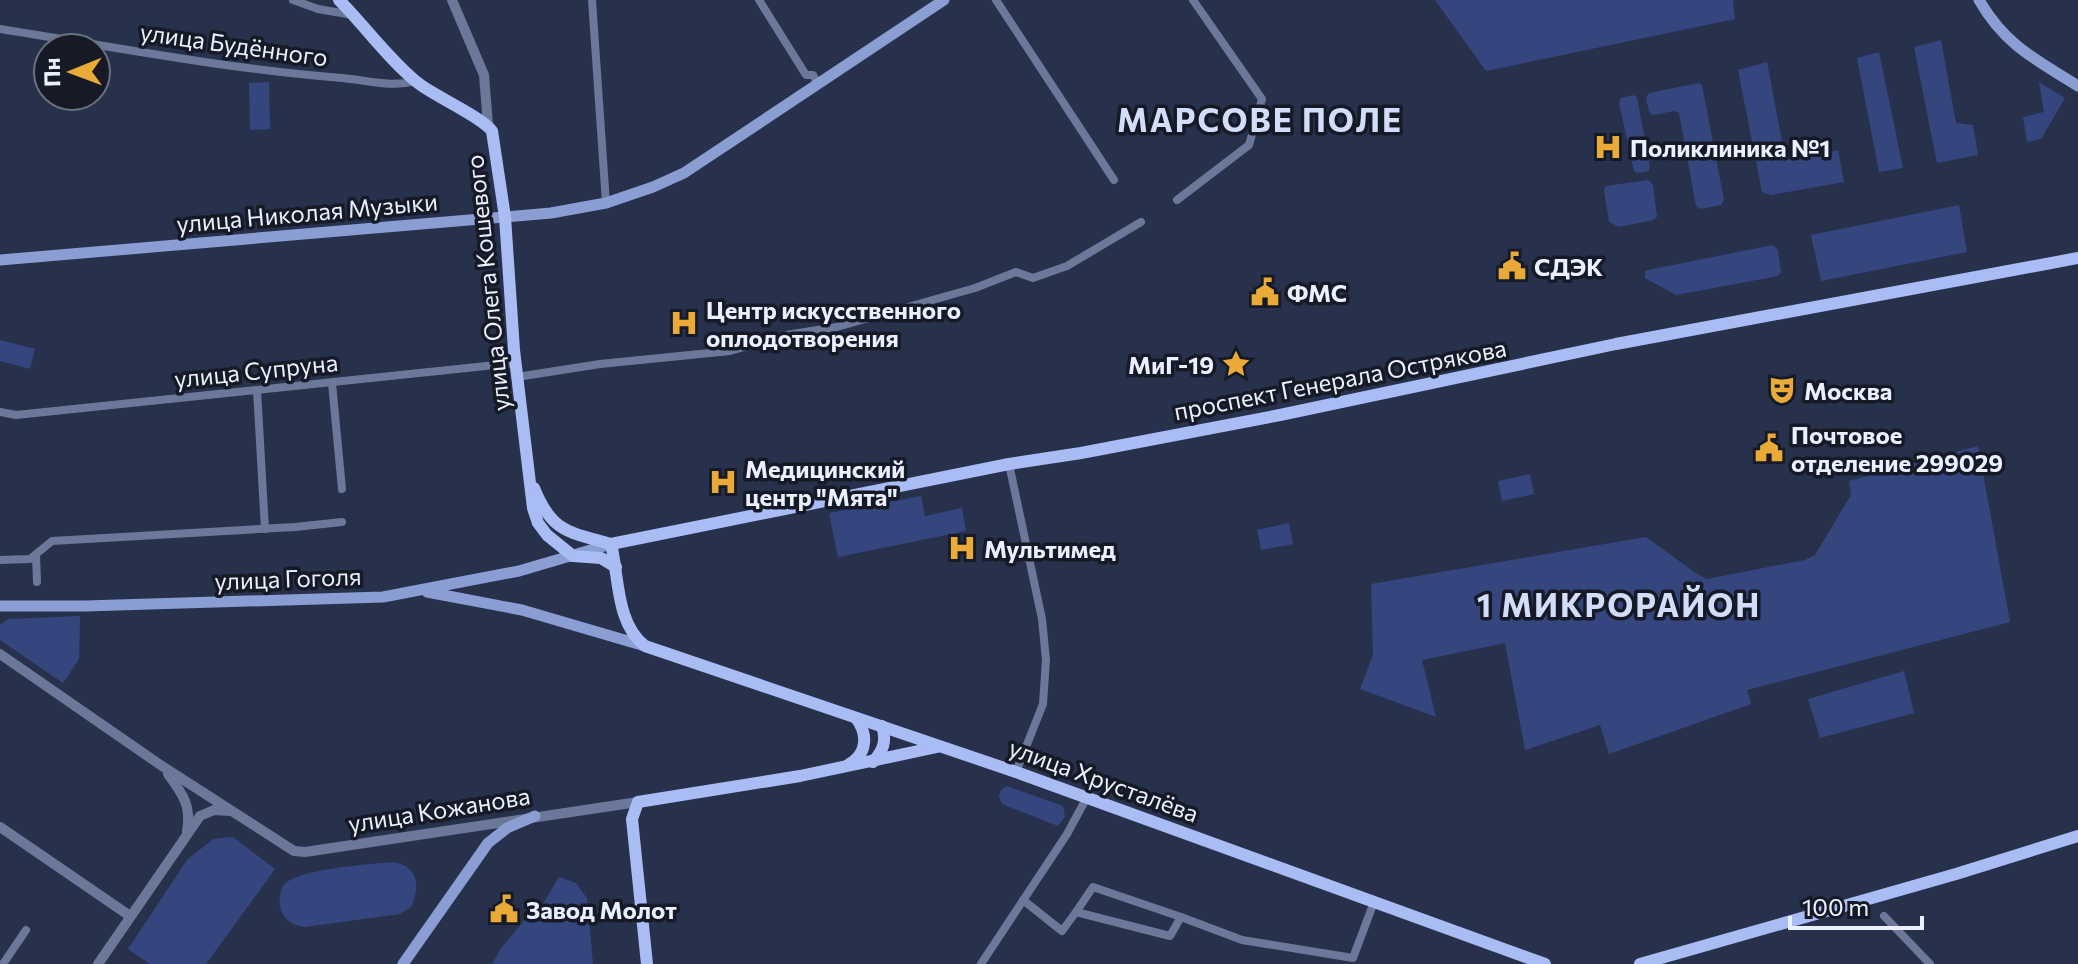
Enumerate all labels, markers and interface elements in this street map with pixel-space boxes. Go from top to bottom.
street label: улица Будённого [138,16,330,72]
north arrow [32,32,112,112]
text: Пн [38,58,65,87]
district label: МАРСОВЕ ПОЛЕ [1117,99,1403,139]
hospital icon: Поликлиника №1 [1593,132,1623,162]
place label: Поликлиника №1 [1630,133,1830,162]
street label: улица Олега Кошевого [459,153,515,413]
street label: улица Николая Музыки [175,186,439,238]
public building icon: СДЭК [1497,251,1527,281]
place label: СДЭК [1534,252,1603,281]
public building icon: ФМС [1250,277,1280,307]
place label: ФМС [1287,278,1347,307]
place label: Центр искусственного оплодотворения [706,295,961,352]
hospital icon: Центр искусственного оплодотворения [669,308,699,338]
street label: проспект Генерала Острякова [1171,332,1509,426]
street label: улица Супруна [173,347,339,393]
place icon: МиГ-19 [1221,349,1251,379]
place label: МиГ-19 [1128,350,1214,379]
theatre icon: Москва [1767,375,1797,405]
place label: Москва [1804,376,1892,405]
place label: Почтовое отделение 299029 [1791,420,2003,477]
public building icon: Почтовое отделение 299029 [1754,433,1784,463]
place label: Медицинский центр "Мята" [745,454,905,511]
hospital icon: Медицинский центр "Мята" [708,467,738,497]
hospital icon: Мультимед [947,533,977,563]
place label: Мультимед [984,534,1116,563]
street label: улица Гоголя [214,561,362,595]
district label: 1 МИКРОРАЙОН [1477,584,1761,624]
street label: улица Хрусталёва [1005,732,1203,828]
street label: улица Кожанова [346,780,532,838]
scale bar [1790,880,1922,930]
text: 100 m [1802,892,1869,921]
public building icon: Завод Молот [489,894,519,924]
place label: Завод Молот [526,895,677,924]

